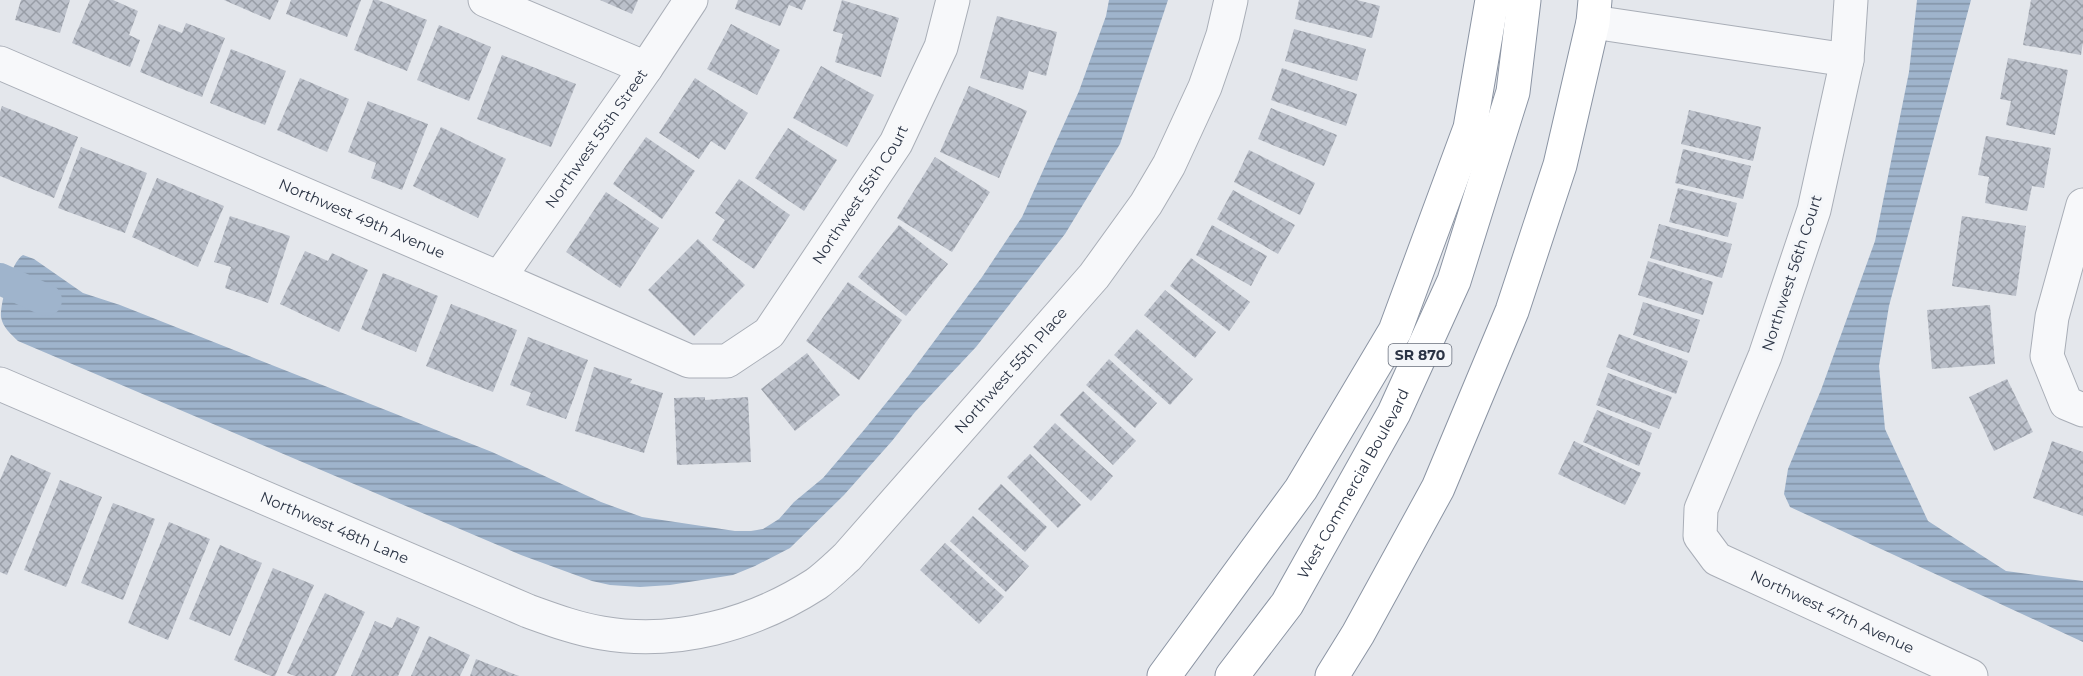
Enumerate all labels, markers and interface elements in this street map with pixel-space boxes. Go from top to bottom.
street label: Northwest 55th Street [541,65,651,212]
street label: Northwest 55th Court [808,122,912,268]
street label: Northwest 49th Avenue [276,174,448,263]
street label: Northwest 56th Court [1757,192,1826,353]
street label: Northwest 55th Place [950,303,1071,437]
road number: SR 870 [1388,344,1452,366]
street label: West Commercial Boulevard [1293,385,1413,582]
street label: Northwest 48th Lane [257,487,412,568]
street label: Northwest 47th Avenue [1748,566,1917,657]

